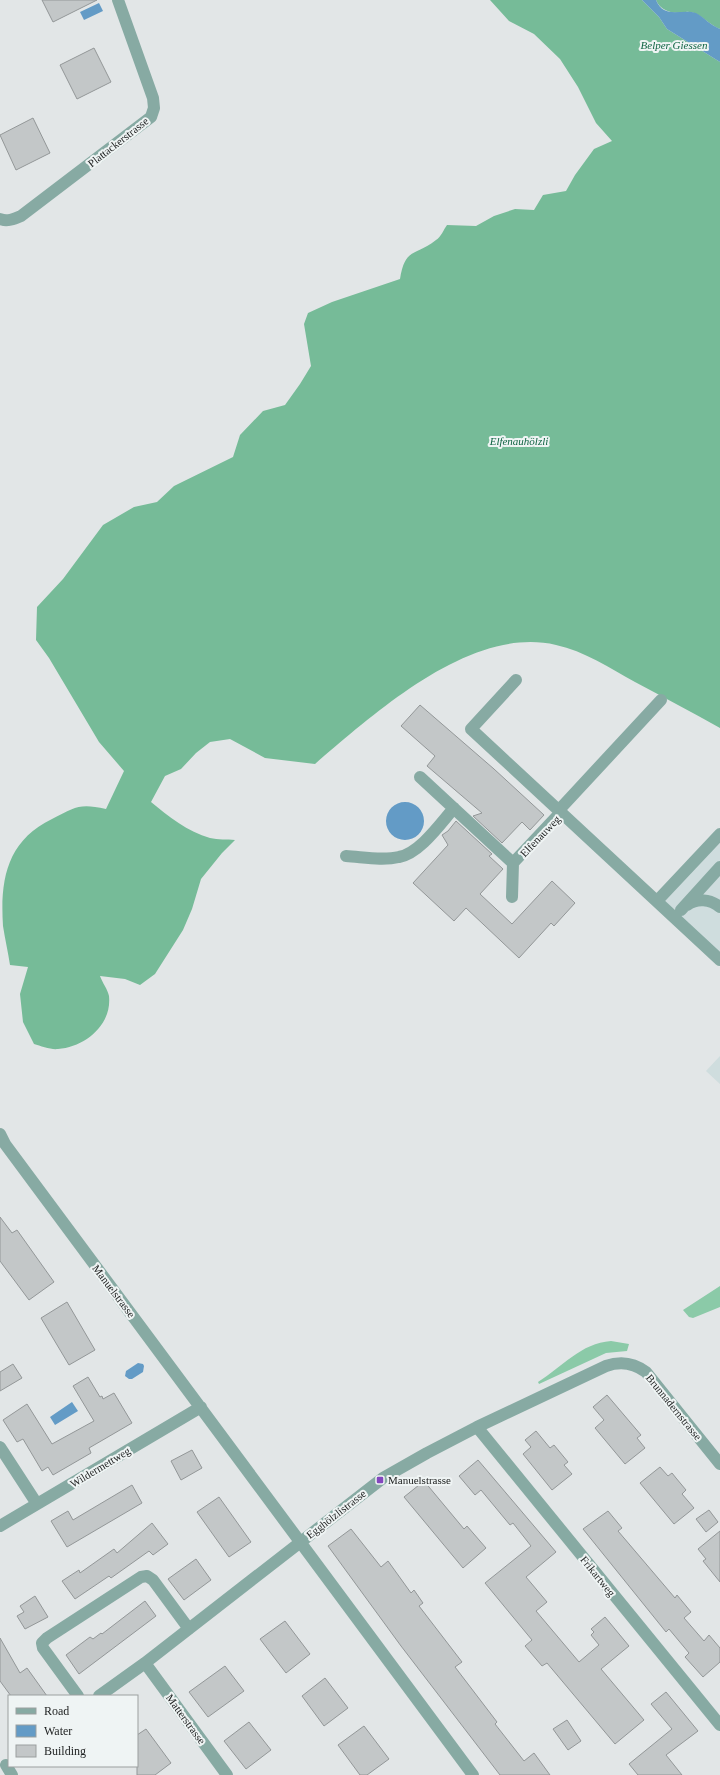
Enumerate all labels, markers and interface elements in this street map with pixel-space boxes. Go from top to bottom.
park label: Belper Giessen [641,39,708,51]
street label: Plattackerstrasse [85,115,151,169]
park label: Elfenauhölzli [489,435,548,447]
street label: Elfenauweg [517,813,563,859]
street label: Manuelstrasse [90,1262,138,1320]
street label: Brunnadernstrasse [644,1372,704,1442]
street label: Wildermettweg [68,1444,133,1490]
place label: Manuelstrasse [388,1474,451,1486]
marker: Manuelstrasse [375,1475,385,1485]
street label: Egghölzlistrasse [304,1487,368,1541]
street label: Frikartweg [578,1553,618,1599]
street label: Matterstrasse [164,1692,208,1746]
legend [8,1695,138,1767]
text: Road [44,1704,69,1718]
text: Water [44,1724,72,1738]
text: Building [44,1744,86,1758]

